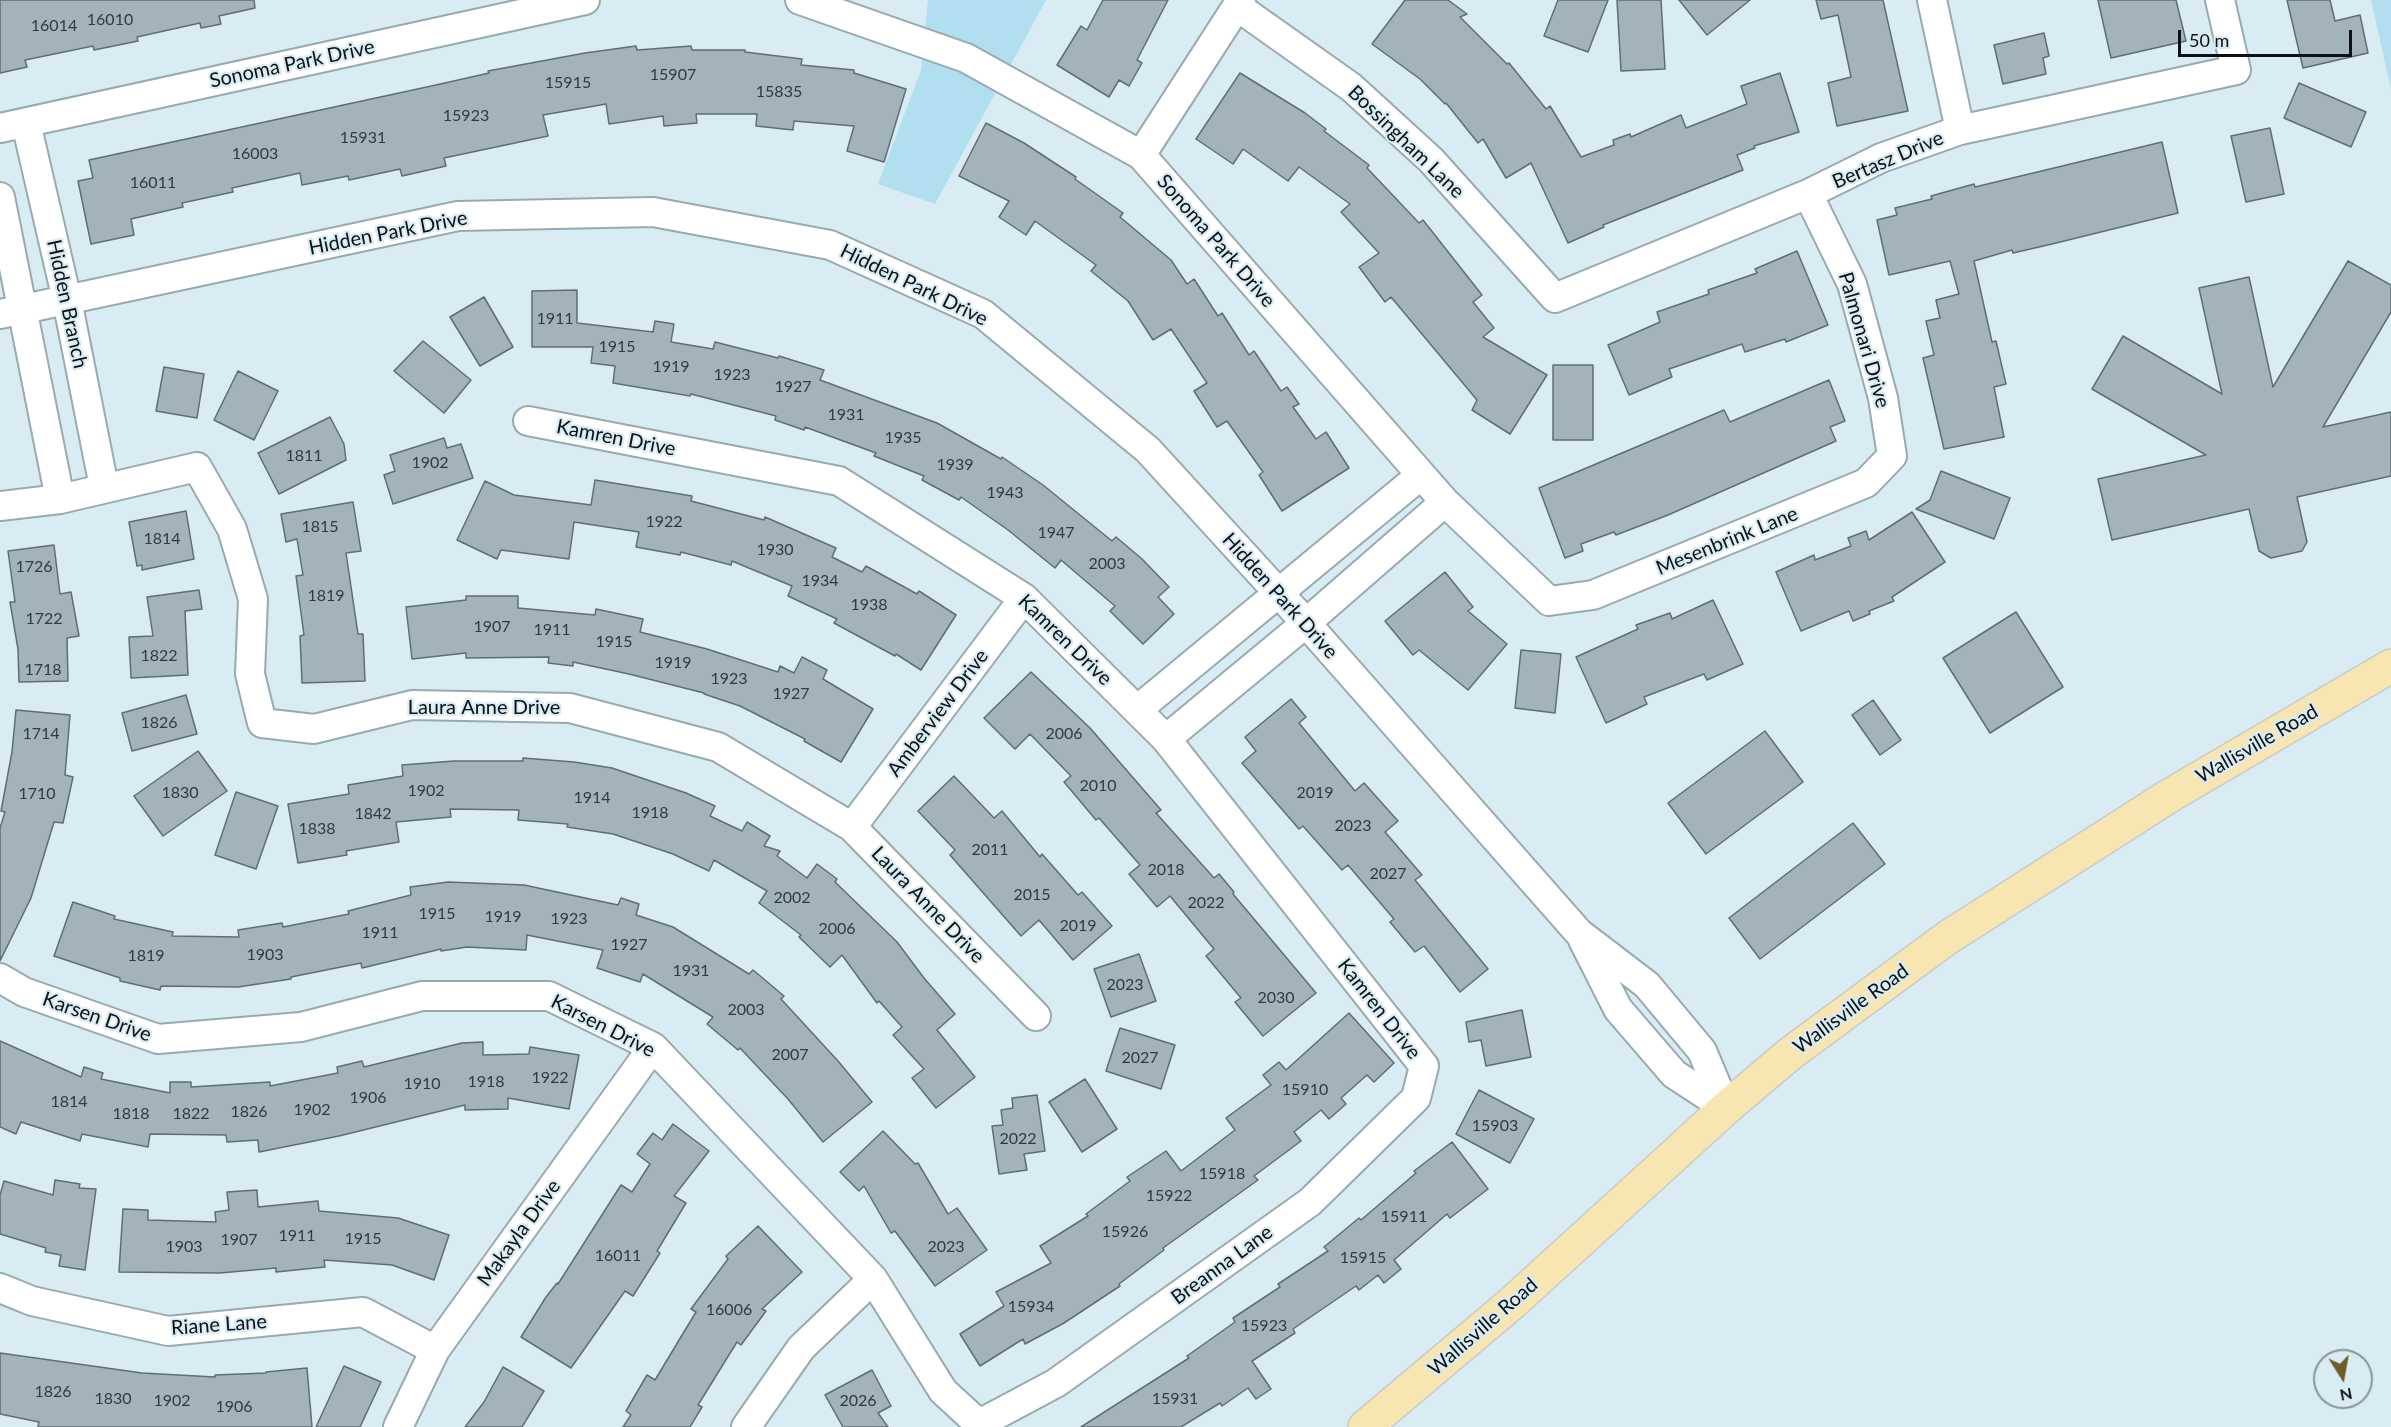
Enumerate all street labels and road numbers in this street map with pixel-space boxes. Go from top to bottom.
street label: Sonoma Park Drive [207,35,377,93]
street label: Bossingham Lane [1343,80,1469,204]
street label: Bertasz Drive [1829,126,1947,194]
street label: Sonoma Park Drive [1152,170,1280,312]
street label: Hidden Park Drive [307,206,469,260]
street label: Hidden Branch [42,238,92,370]
street label: Hidden Park Drive [836,239,992,331]
street label: Palmonari Drive [1833,269,1895,411]
street label: Kamren Drive [554,415,678,461]
street label: Mesenbrink Lane [1653,502,1801,580]
street label: Hidden Park Drive [1217,528,1343,664]
street label: Kamren Drive [1013,589,1117,691]
street label: Amberview Drive [882,645,994,781]
street label: Laura Anne Drive [408,696,560,720]
street label: Wallisville Road [2192,699,2322,789]
street label: Laura Anne Drive [866,842,990,968]
street label: Kamren Drive [1332,954,1426,1064]
street label: Wallisville Road [1789,959,1913,1059]
street label: Karsen Drive [39,987,155,1047]
street label: Karsen Drive [547,990,659,1062]
street label: Makayla Drive [472,1175,566,1291]
street label: Breanna Lane [1167,1220,1277,1310]
street label: Wallisville Road [1423,1273,1543,1381]
street label: Riane Lane [170,1310,268,1340]

